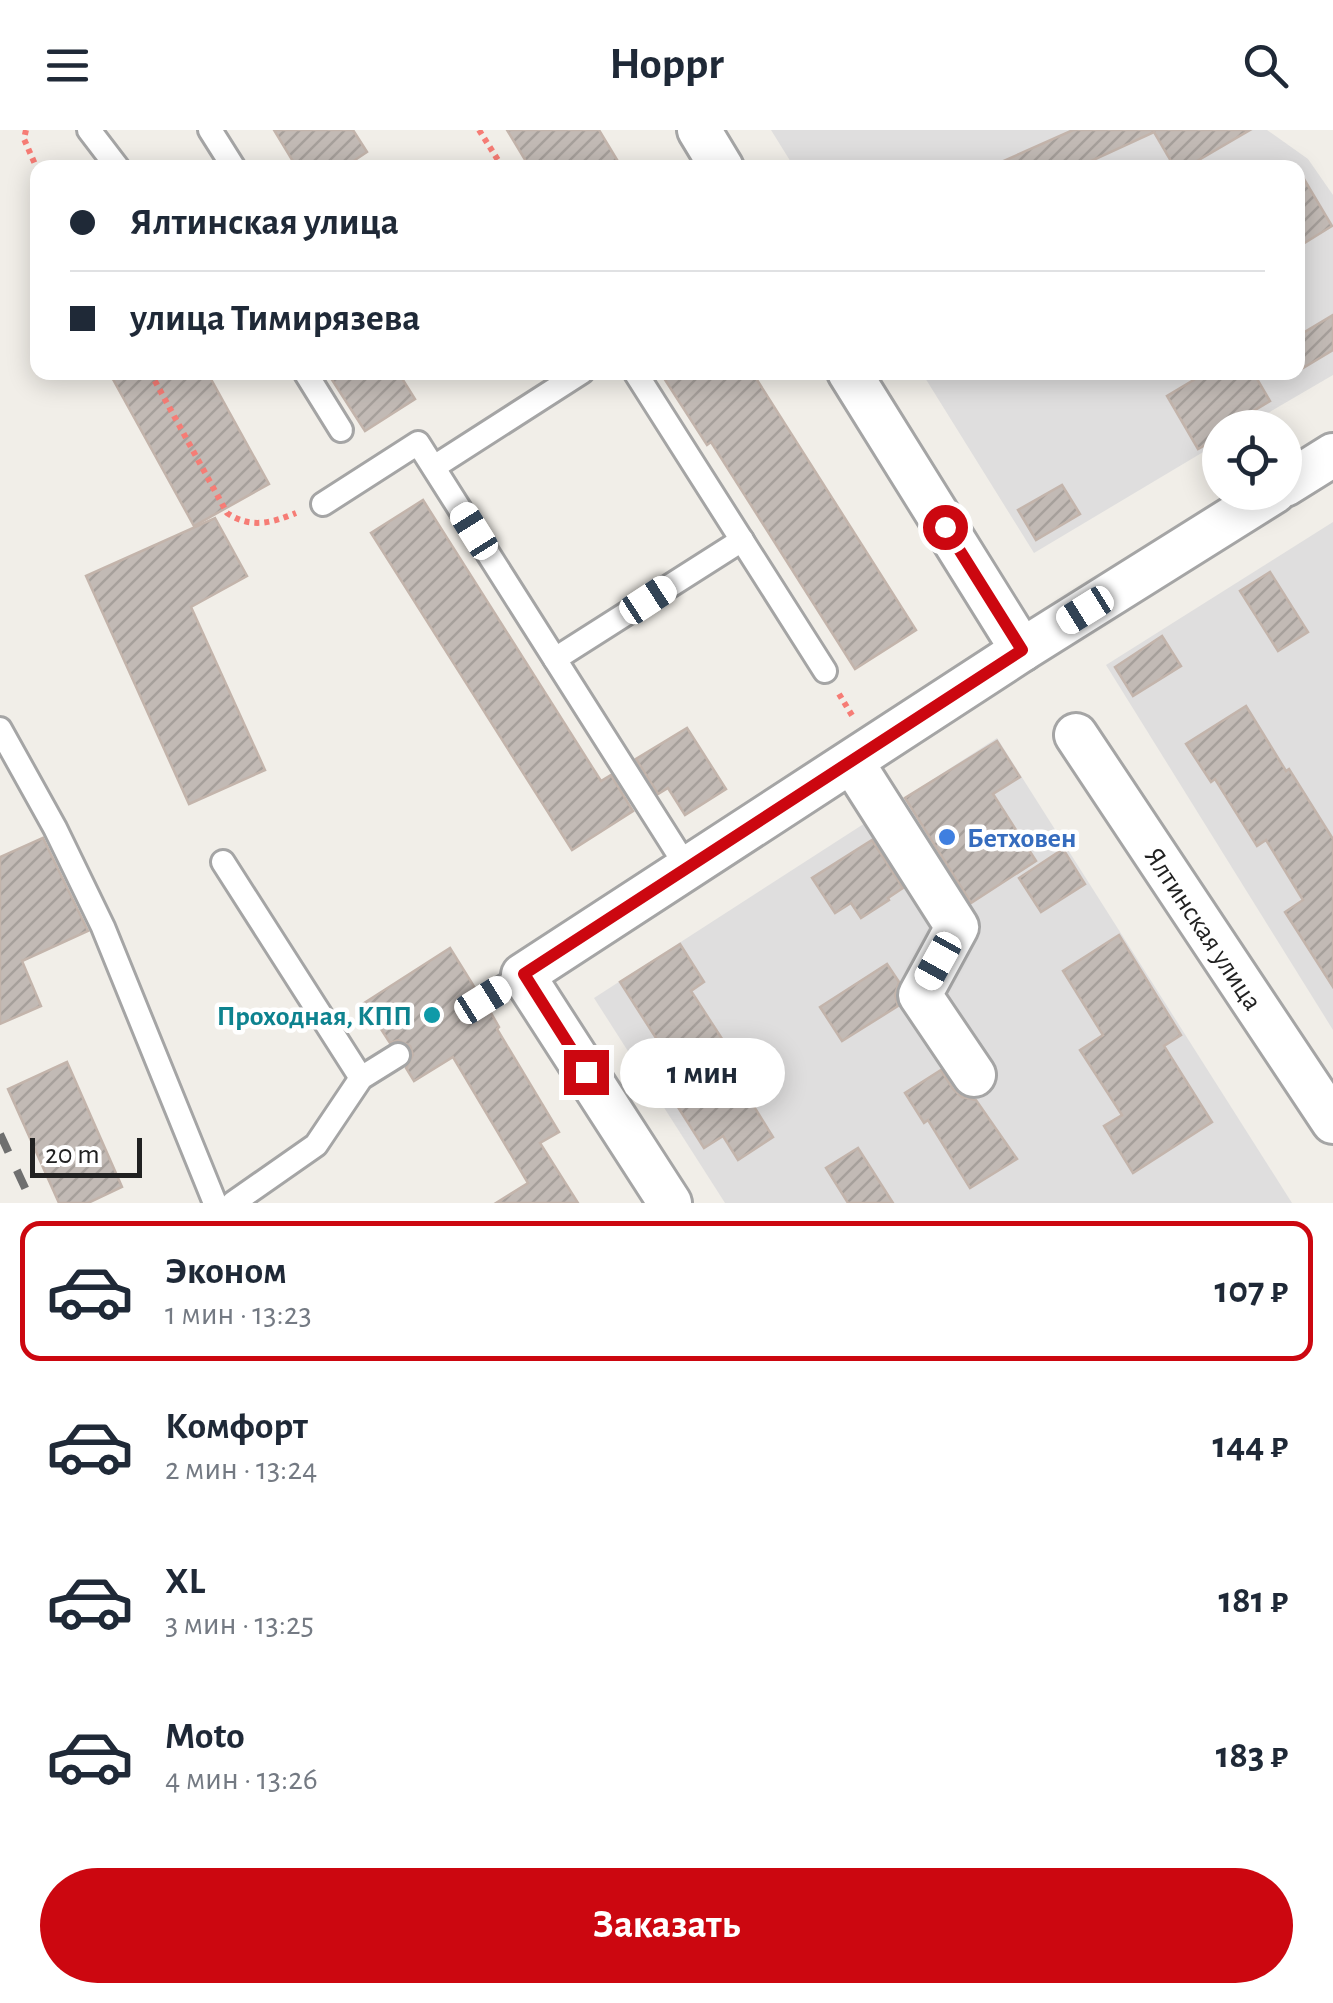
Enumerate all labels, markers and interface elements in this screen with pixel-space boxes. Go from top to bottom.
icon: menu [40,38,95,93]
icon: search [1238,38,1293,93]
text: Hoppr [609,42,724,87]
text: Ялтинская улица [130,204,399,242]
text: улица Тимирязева [130,300,420,338]
map controls [1202,410,1302,510]
button: locate [1202,410,1302,510]
car [445,498,503,564]
route start [923,505,968,550]
car [615,571,681,629]
car [1052,581,1118,639]
place label: Бетховен [967,825,1076,853]
marker: Бетховен [936,826,958,848]
street label: Ялтинская улица [1139,843,1267,1016]
car [910,927,966,995]
car [450,971,516,1029]
place label: Проходная, КПП [217,1003,412,1031]
marker: Проходная, КПП [421,1004,443,1026]
callout: 1 мин [621,1037,786,1107]
route end [564,1050,609,1095]
text: 1 мин [667,1057,738,1089]
scale bar [30,1133,142,1178]
text: 20 m [45,1141,100,1169]
icon: car [45,1246,135,1336]
text: Эконом [165,1253,287,1291]
text: 107 ₽ [1215,1272,1288,1310]
text: 1 мин · 13:23 [165,1298,312,1330]
icon: car [45,1401,135,1491]
text: Комфорт [165,1408,308,1446]
text: 144 ₽ [1213,1427,1288,1465]
text: 2 мин · 13:24 [165,1453,317,1485]
icon: car [45,1556,135,1646]
text: XL [165,1563,205,1601]
text: 181 ₽ [1218,1582,1288,1620]
text: 3 мин · 13:25 [165,1608,314,1640]
icon: car [45,1711,135,1801]
text: Moto [165,1718,245,1756]
text: 183 ₽ [1216,1737,1288,1775]
text: 4 мин · 13:26 [165,1763,318,1795]
button: Заказать [40,1868,1293,1983]

